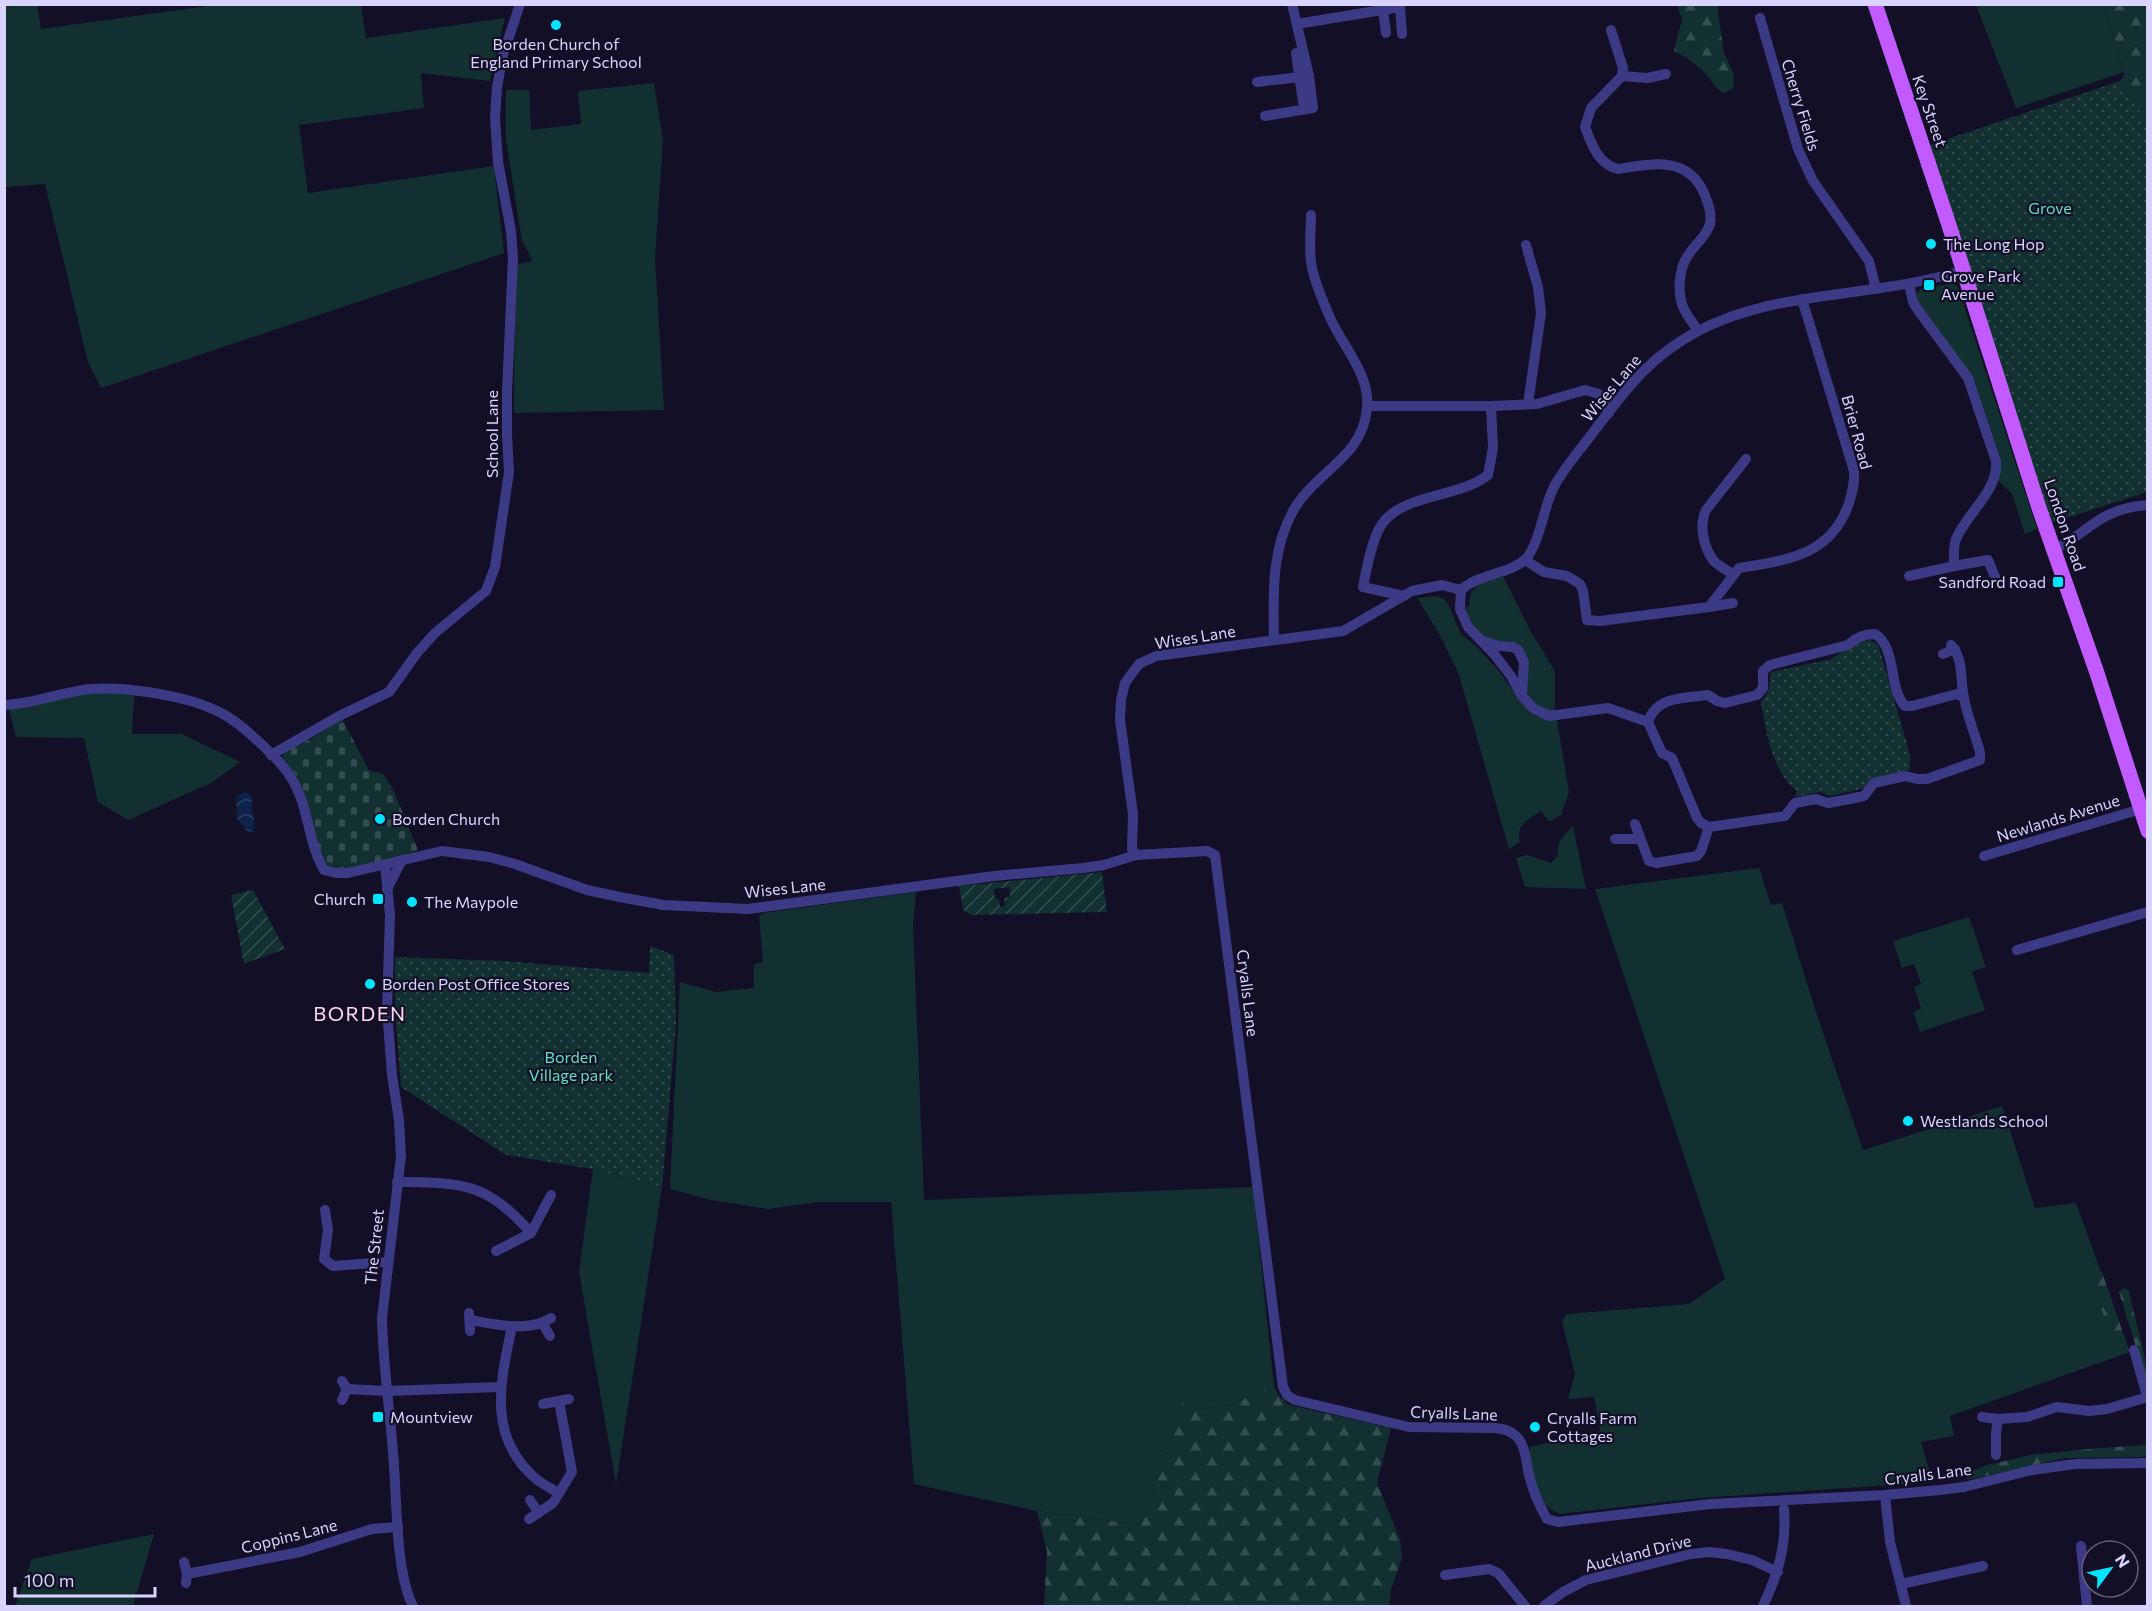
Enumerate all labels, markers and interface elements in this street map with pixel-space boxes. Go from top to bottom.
marker: Borden Church of England Primary School [549,18,563,32]
place label: Borden Church of England Primary School [470,34,642,71]
street label: Cherry Fields [1779,57,1824,153]
street label: Key Street [1909,72,1952,150]
park label: Grove [2028,198,2072,217]
place label: The Long Hop [1943,234,2045,253]
marker: The Long Hop [1924,237,1938,251]
place label: Grove Park Avenue [1941,266,2021,303]
marker: Grove Park Avenue [1922,278,1936,292]
street label: Wises Lane [1577,350,1644,425]
street label: School Lane [482,390,501,478]
street label: Brier Road [1838,393,1877,471]
street label: London Road [2041,476,2090,573]
place label: Sandford Road [1939,572,2046,591]
marker: Sandford Road [2051,575,2065,589]
street label: Wises Lane [1153,621,1237,652]
street label: Newlands Avenue [1994,790,2122,845]
place label: Borden Church [392,809,500,828]
marker: Borden Church [373,812,387,826]
street label: Wises Lane [743,874,827,901]
place label: Church [314,889,366,908]
marker: Church [371,892,385,906]
place label: The Maypole [424,892,518,911]
marker: The Maypole [405,895,419,909]
street label: Cryalls Lane [1234,948,1263,1037]
place label: Borden Post Office Stores [382,974,570,993]
marker: Borden Post Office Stores [363,977,377,991]
district label: BORDEN [313,1001,407,1025]
park label: Borden Village park [529,1047,614,1084]
place label: Westlands School [1920,1111,2048,1130]
marker: Westlands School [1901,1114,1915,1128]
street label: The Street [360,1208,387,1286]
street label: Cryalls Lane [1410,1401,1498,1424]
place label: Mountview [390,1407,473,1426]
place label: Cryalls Farm Cottages [1547,1408,1637,1445]
marker: Mountview [371,1410,385,1424]
marker: Cryalls Farm Cottages [1528,1420,1542,1434]
street label: Cryalls Lane [1883,1459,1972,1488]
street label: Coppins Lane [239,1514,339,1557]
street label: Auckland Drive [1583,1530,1693,1575]
north arrow [2080,1539,2140,1599]
text: N [2112,1550,2134,1571]
scale bar [15,1560,154,1598]
text: 100 m [24,1569,74,1591]

